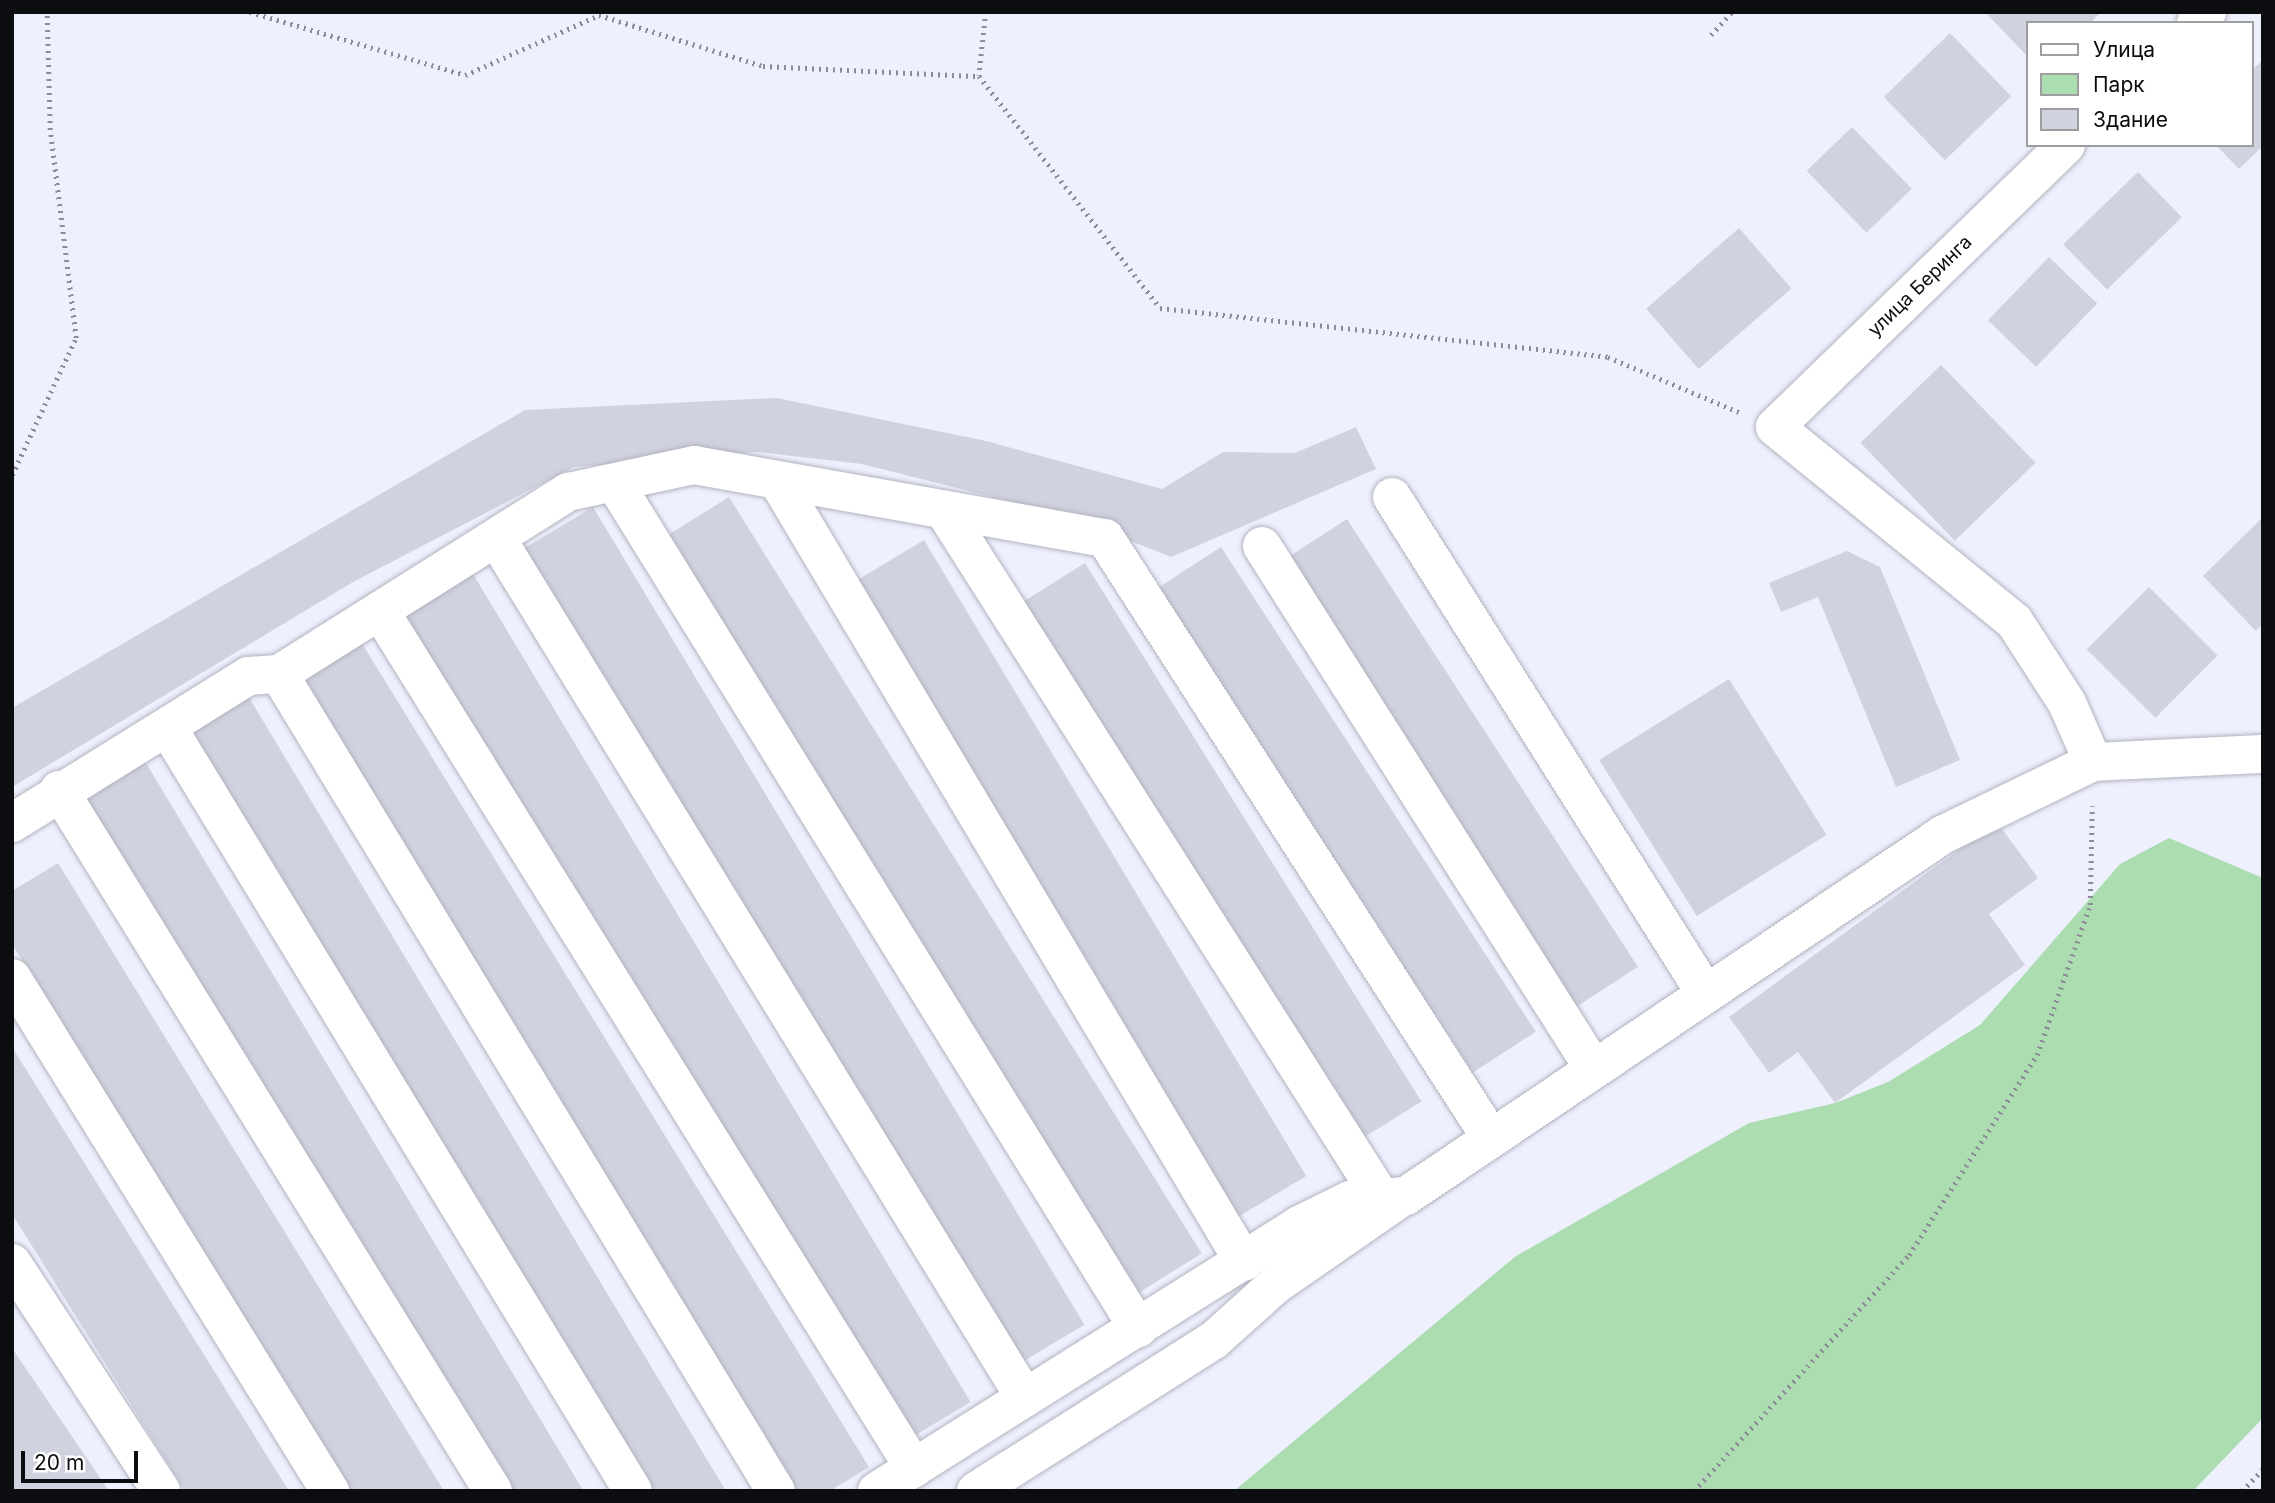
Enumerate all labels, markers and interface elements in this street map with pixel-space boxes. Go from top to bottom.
legend [2026,21,2254,147]
text: Улица [2093,37,2155,62]
text: Парк [2093,72,2145,97]
text: Здание [2093,107,2168,132]
street label: улица Беринга [1863,231,1977,341]
scale bar [24,1436,142,1480]
text: 20 m [34,1450,84,1475]

